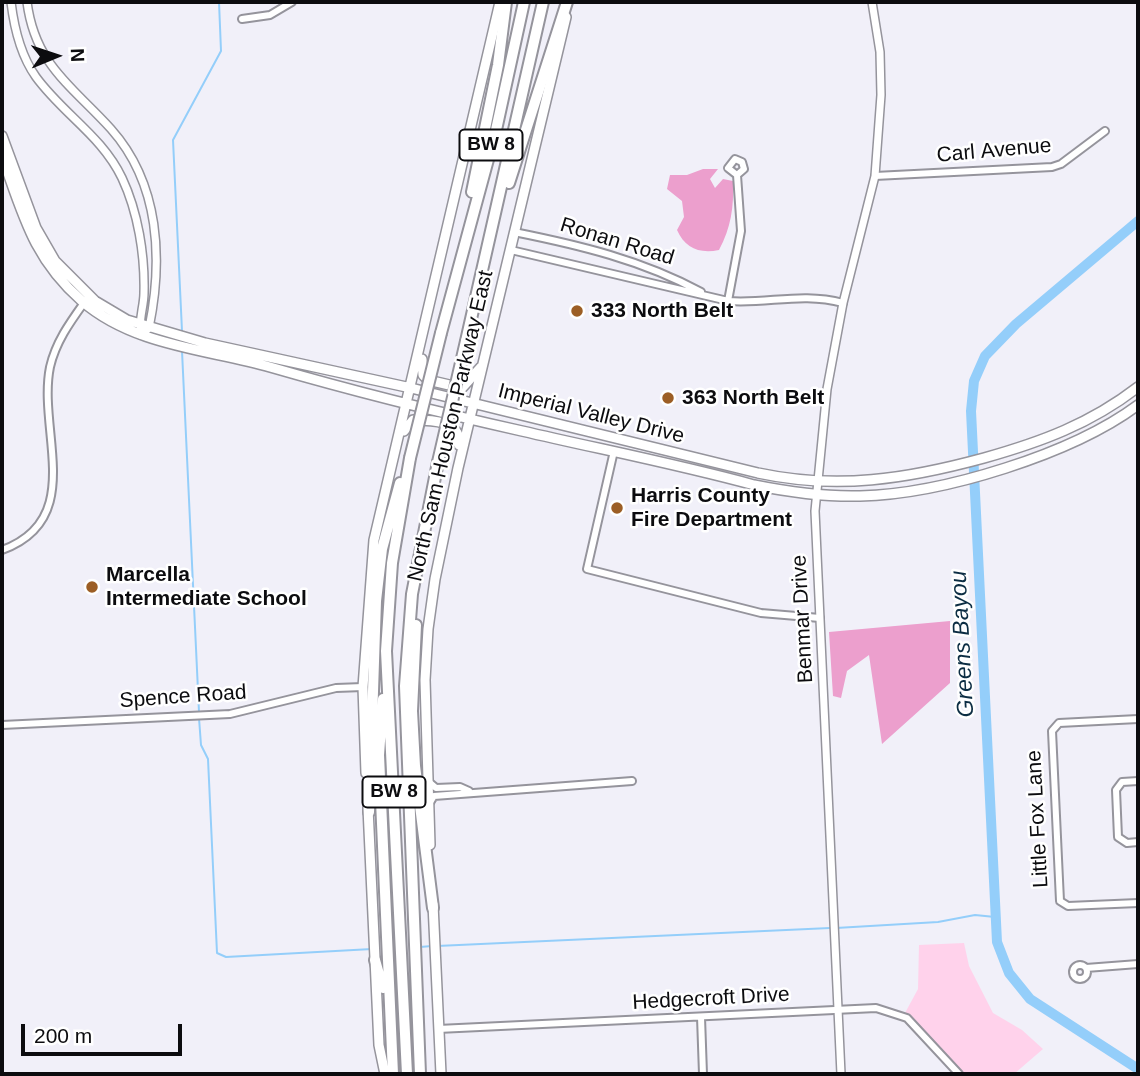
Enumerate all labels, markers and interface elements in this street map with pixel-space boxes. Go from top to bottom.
north arrow [21,21,91,91]
text: N [67,48,88,62]
road number: BW 8 [460,130,522,160]
street label: Carl Avenue [936,133,1052,169]
street label: Ronan Road [557,213,677,271]
street label: North Sam Houston Parkway East [403,268,499,584]
place label: 333 North Belt [591,298,733,324]
marker: 333 North Belt [569,303,585,319]
street label: Imperial Valley Drive [495,379,687,449]
place label: 363 North Belt [682,385,824,411]
marker: 363 North Belt [660,390,676,406]
place label: Harris County Fire Department [631,483,792,533]
marker: Harris County Fire Department [609,500,625,516]
street label: Benmar Drive [787,554,819,684]
place label: Marcella Intermediate School [106,562,307,612]
water label: Greens Bayou [945,570,981,718]
marker: Marcella Intermediate School [84,579,100,595]
street label: Spence Road [119,680,247,714]
street label: Little Fox Lane [1022,750,1054,888]
road number: BW 8 [362,776,426,807]
street label: Hedgecroft Drive [632,982,790,1016]
scale bar [24,1010,186,1054]
text: 200 m [34,1024,92,1047]

